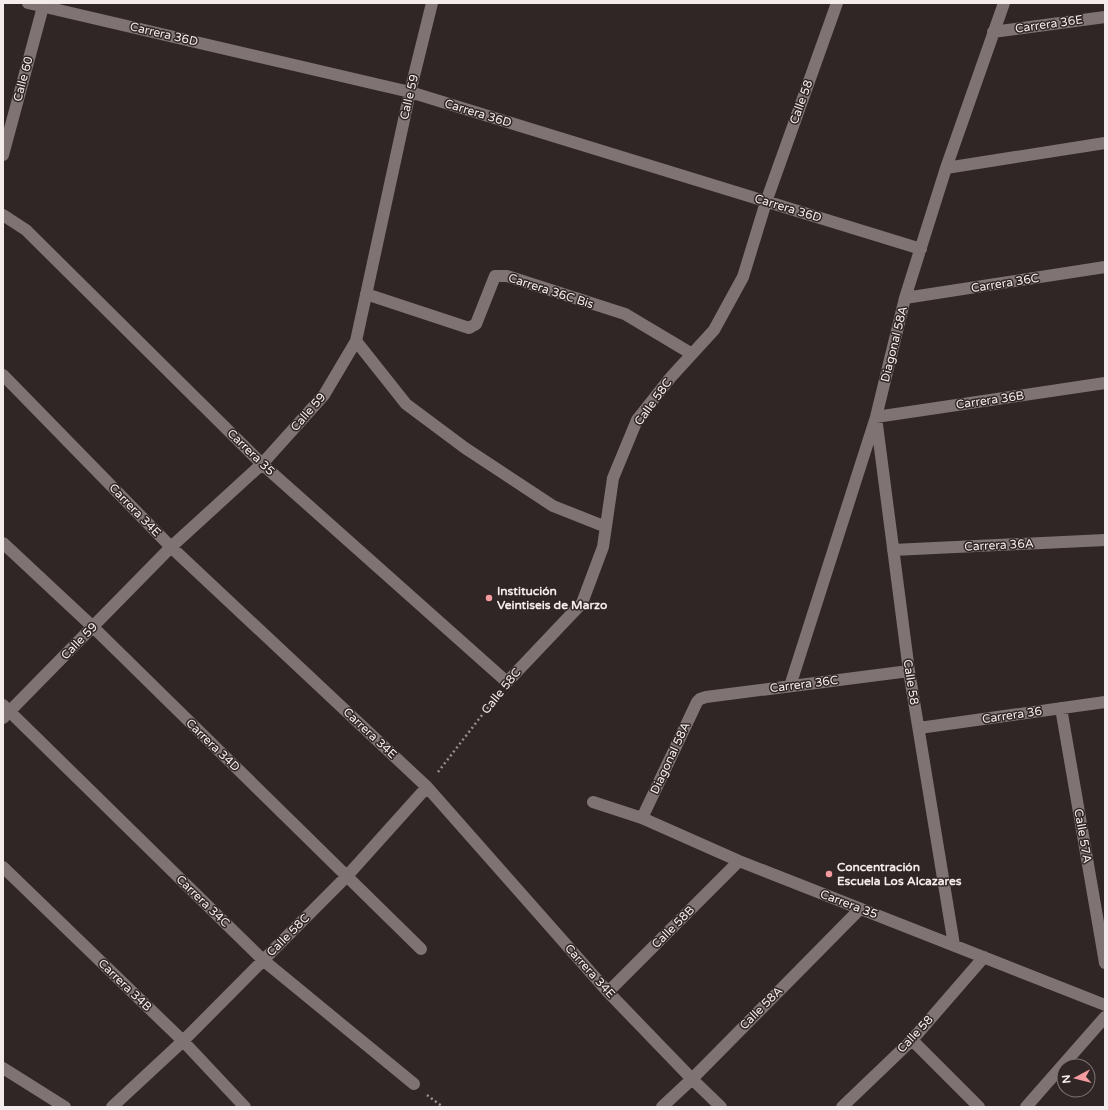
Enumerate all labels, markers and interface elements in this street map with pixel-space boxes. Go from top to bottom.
street label: Carrera 36E [1014,12,1084,36]
street label: Carrera 36D [129,19,199,49]
street label: Calle 60 [10,55,36,103]
street label: Calle 59 [397,73,421,121]
street label: Calle 58 [787,78,815,126]
street label: Carrera 36D [443,96,513,130]
street label: Carrera 36D [753,191,823,225]
street label: Carrera 36C Bis [507,271,596,311]
street label: Carrera 36C [970,271,1040,295]
street label: Diagonal 58A [878,305,910,383]
street label: Calle 58C [631,376,675,428]
street label: Carrera 36B [955,388,1025,412]
street label: Calle 59 [288,390,328,434]
street label: Carrera 35 [224,426,278,478]
street label: Carrera 34E [106,481,164,540]
street label: Carrera 36A [964,536,1034,554]
place label: Institución Veintiseis de Marzo [497,584,607,612]
marker: Institución Veintiseis de Marzo [484,593,494,603]
street label: Calle 59 [58,620,100,662]
street label: Calle 58 [900,658,922,706]
street label: Calle 58C [478,665,524,717]
street label: Carrera 36C [769,673,839,695]
street label: Carrera 36 [981,704,1043,726]
street label: Carrera 34E [340,705,400,762]
street label: Carrera 34D [183,716,243,774]
street label: Diagonal 58A [647,720,693,796]
street label: Calle 57A [1071,808,1095,864]
place label: Concentración Escuela Los Alcazares [837,860,962,888]
marker: Concentración Escuela Los Alcazares [824,869,834,879]
street label: Carrera 34C [173,872,233,930]
street label: Carrera 35 [818,887,880,921]
street label: Calle 58B [649,903,697,951]
street label: Calle 58C [264,911,312,959]
street label: Carrera 34E [562,941,618,1001]
street label: Carrera 34B [95,956,155,1014]
street label: Calle 58A [737,984,785,1032]
street label: Calle 58 [894,1012,936,1056]
north arrow [1056,1058,1096,1098]
text: N [1060,1074,1074,1084]

